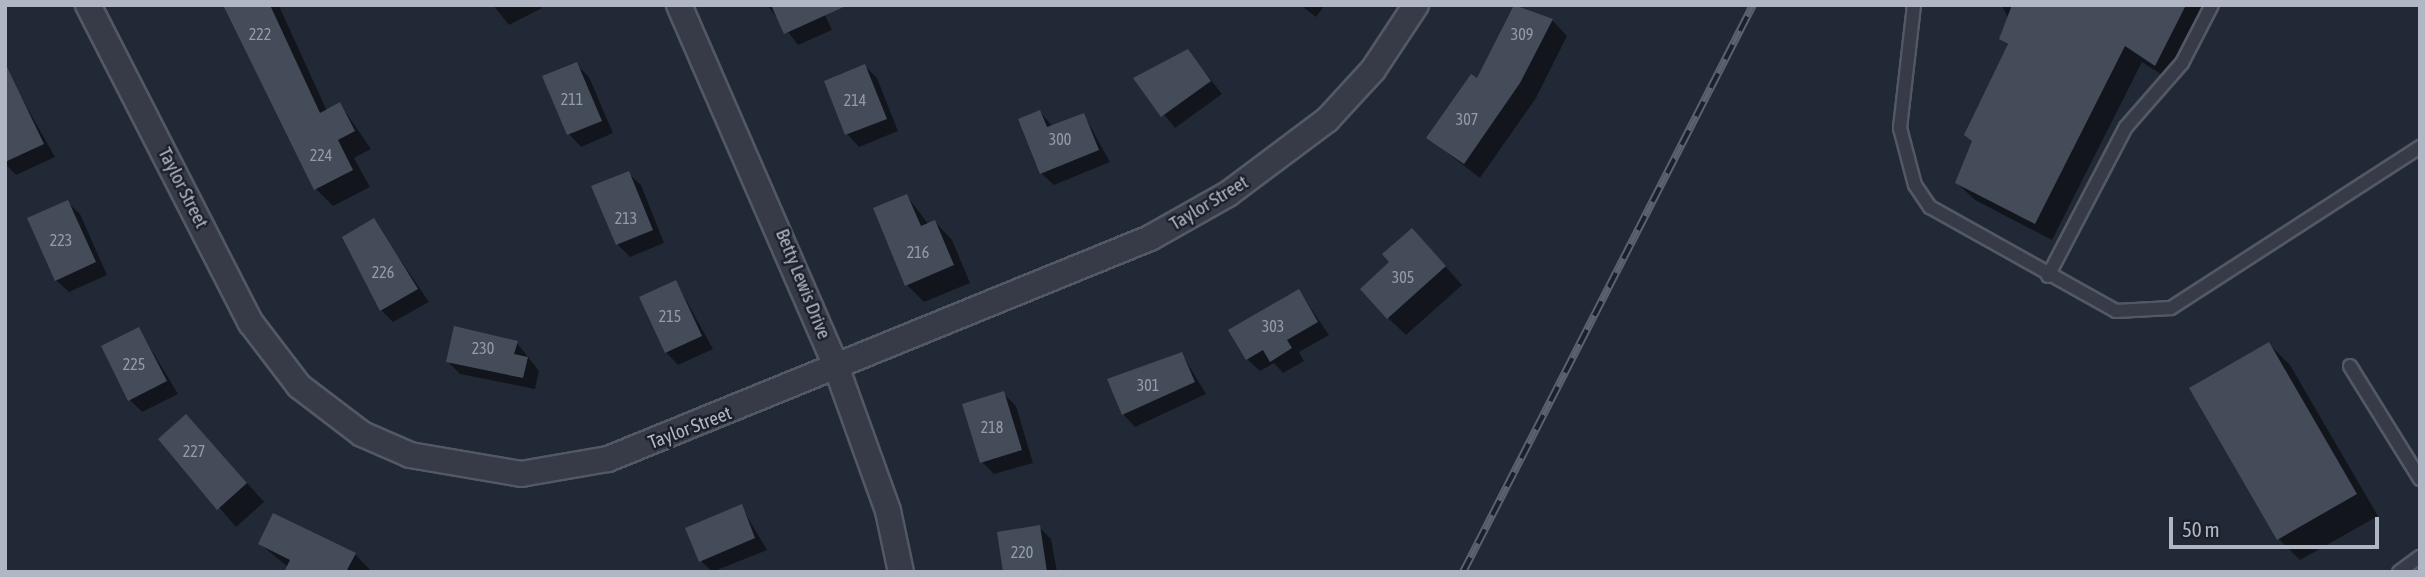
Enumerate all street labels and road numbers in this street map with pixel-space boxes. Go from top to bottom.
street label: Taylor Street [153,144,213,232]
street label: Taylor Street [1166,171,1252,235]
street label: Betty Lewis Drive [771,226,835,342]
street label: Taylor Street [645,402,735,454]

